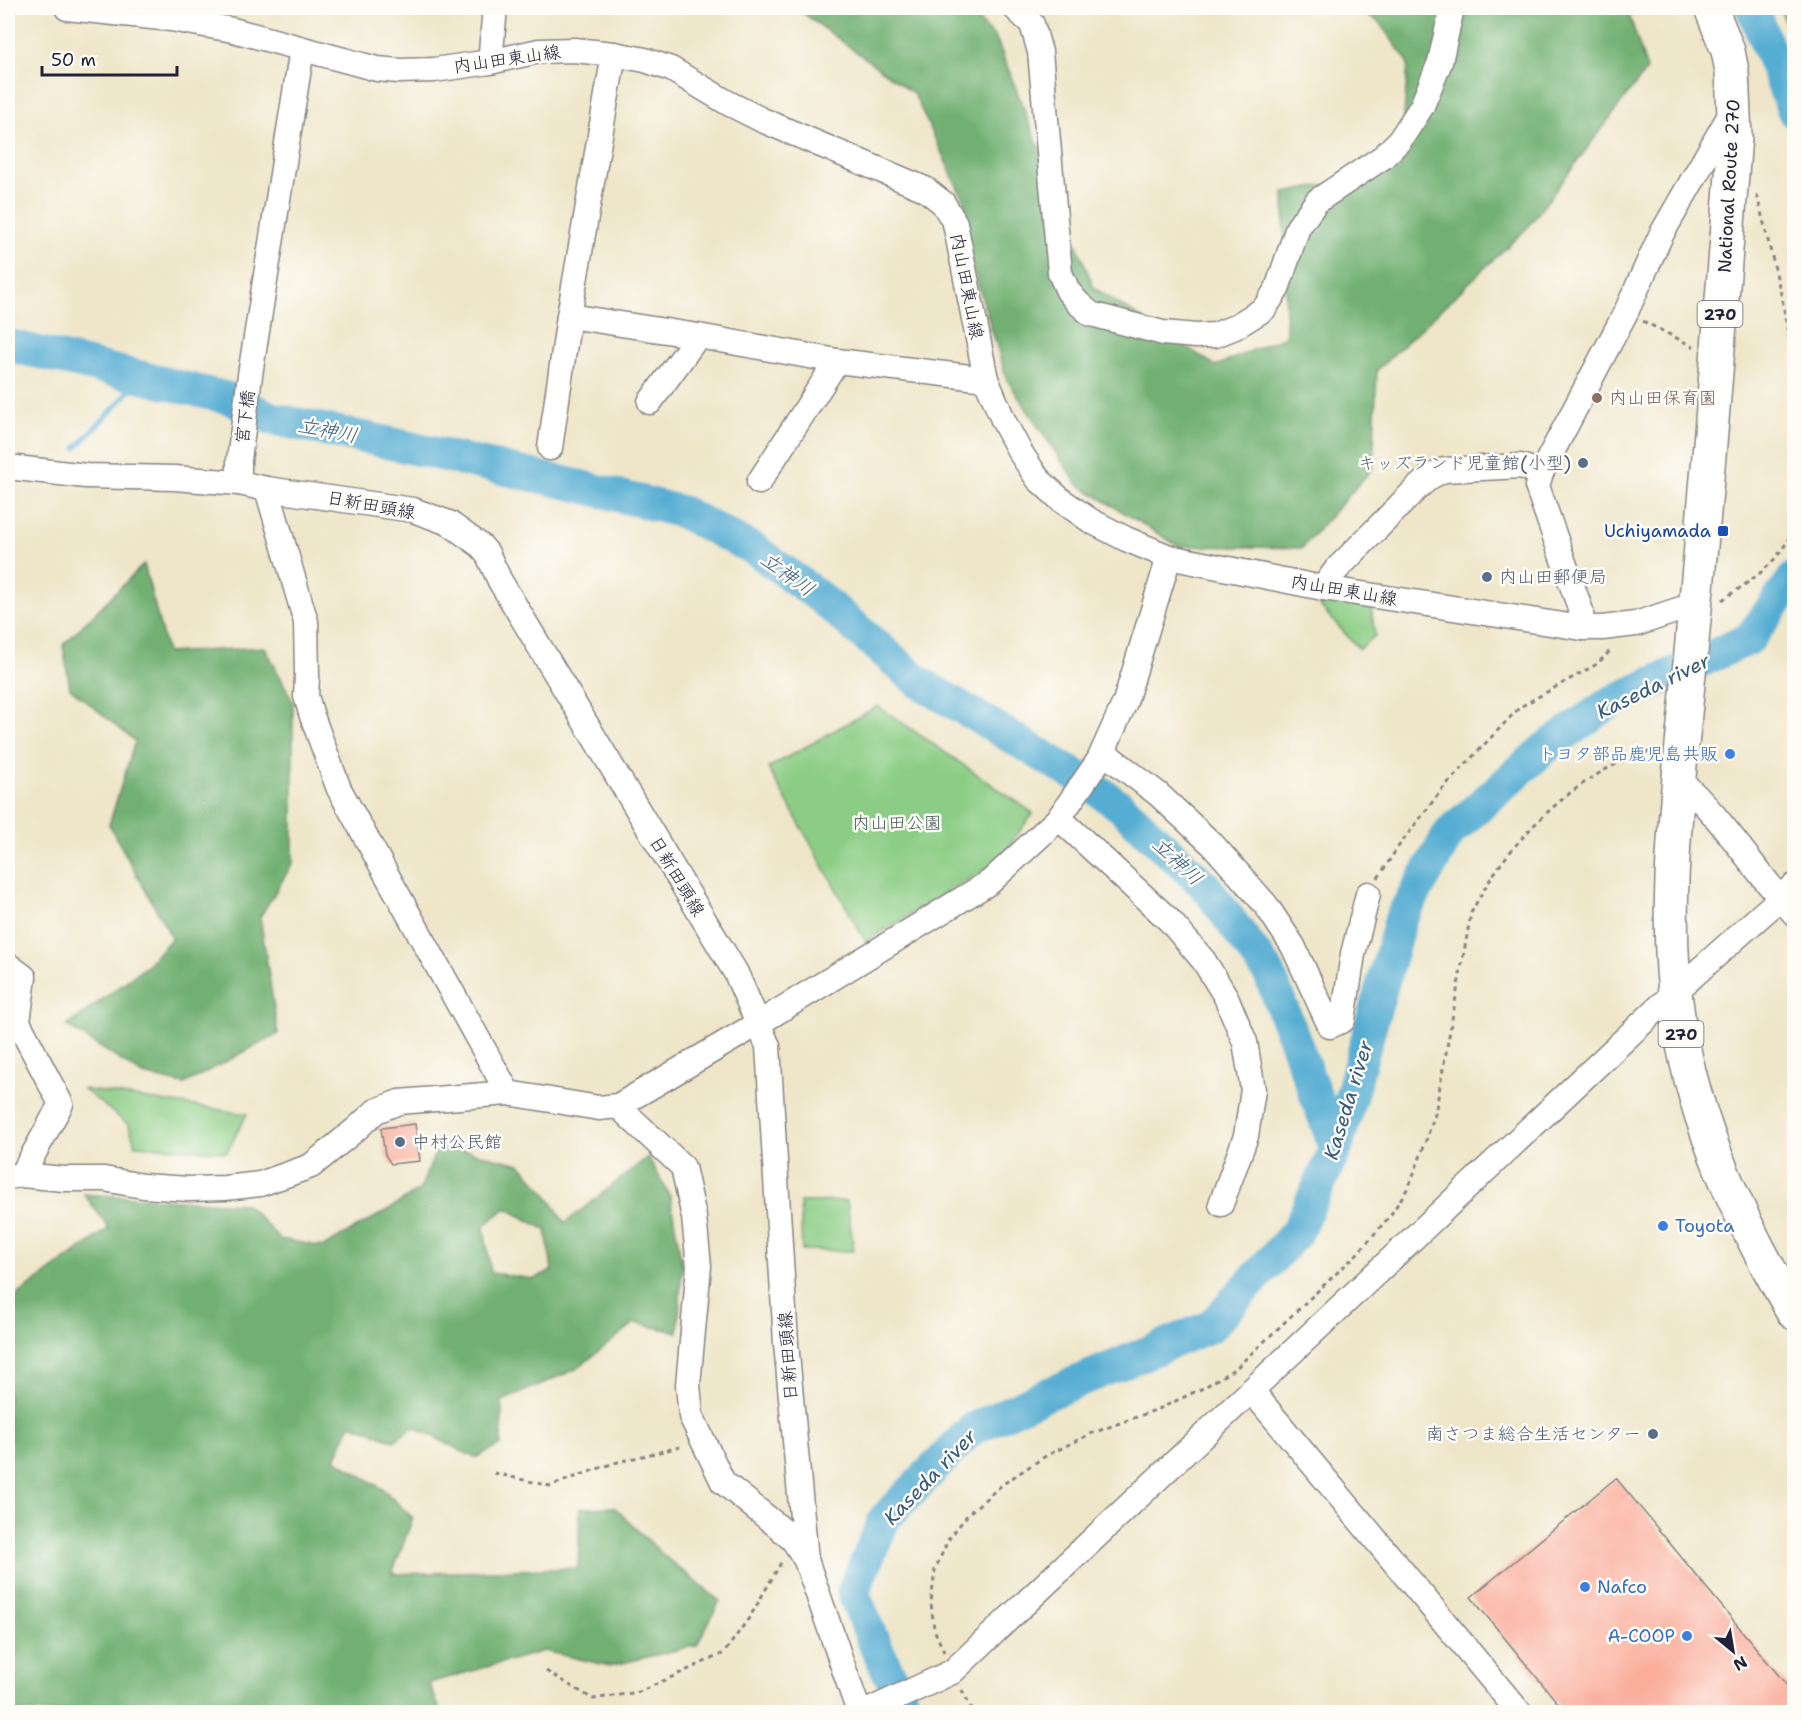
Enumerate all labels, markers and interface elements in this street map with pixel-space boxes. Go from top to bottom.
scale bar [42,39,177,77]
street label: 内山田東山線 [452,40,562,78]
text: 50 m [51,48,96,72]
street label: National Route 270 [1712,98,1746,274]
street label: 内山田東山線 [945,231,989,341]
road number: 270 [1698,301,1742,327]
place label: 内山田保育園 [1609,386,1717,410]
street label: 宮下橋 [230,389,260,445]
marker: 内山田保育園 [1590,391,1604,405]
water label: 立神川 [296,412,360,448]
place label: キッズランド児童館(小型) [1358,451,1571,475]
marker: キッズランド児童館(小型) [1576,456,1590,470]
street label: 日新田頭線 [325,485,417,525]
place label: Uchiyamada [1604,519,1711,543]
marker: Uchiyamada [1716,524,1730,538]
water label: 立神川 [756,546,820,602]
place label: 内山田郵便局 [1499,565,1607,589]
street label: 内山田東山線 [1289,569,1399,611]
marker: 内山田郵便局 [1480,570,1494,584]
water label: Kaseda river [1592,647,1715,725]
place label: トヨタ部品鹿児島共販 [1538,742,1718,766]
marker: トヨタ部品鹿児島共販 [1723,747,1737,761]
park label: 内山田公園 [852,811,942,835]
street label: 日新田頭線 [644,831,710,921]
water label: 立神川 [1147,831,1209,891]
road number: 270 [1658,1021,1704,1047]
water label: Kaseda river [1318,1037,1379,1163]
place label: 中村公民館 [412,1130,502,1154]
marker: 中村公民館 [393,1135,407,1149]
place label: Toyota [1675,1214,1734,1238]
marker: Toyota [1656,1219,1670,1233]
street label: 日新田頭線 [773,1310,803,1402]
place label: 南さつま総合生活センター [1426,1422,1641,1446]
water label: Kaseda river [878,1423,983,1530]
marker: 南さつま総合生活センター [1646,1427,1660,1441]
place label: Nafco [1597,1575,1647,1599]
marker: Nafco [1578,1580,1592,1594]
north arrow [1703,1621,1763,1681]
place label: A-COOP [1607,1624,1675,1648]
marker: A-COOP [1680,1629,1694,1643]
text: N [1730,1651,1751,1676]

